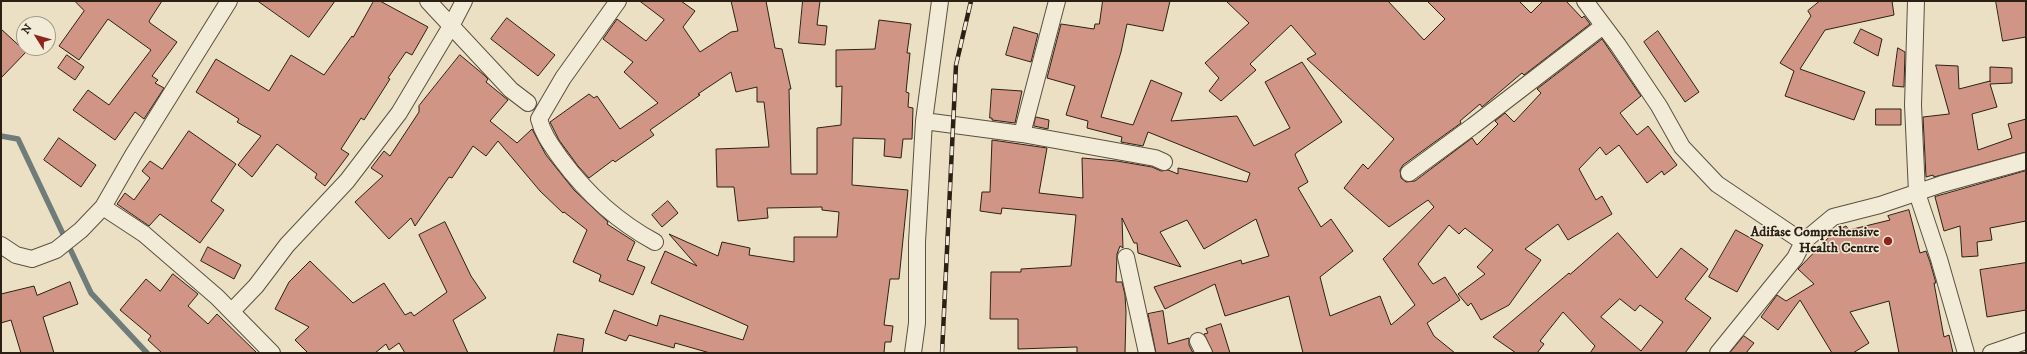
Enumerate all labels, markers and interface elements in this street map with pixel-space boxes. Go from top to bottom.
north arrow [16,16,56,56]
text: N [19,22,36,37]
place label: Adifase Comprehensive Health Centre [1750,225,1879,258]
marker: Adifase Comprehensive Health Centre [1882,235,1894,247]

